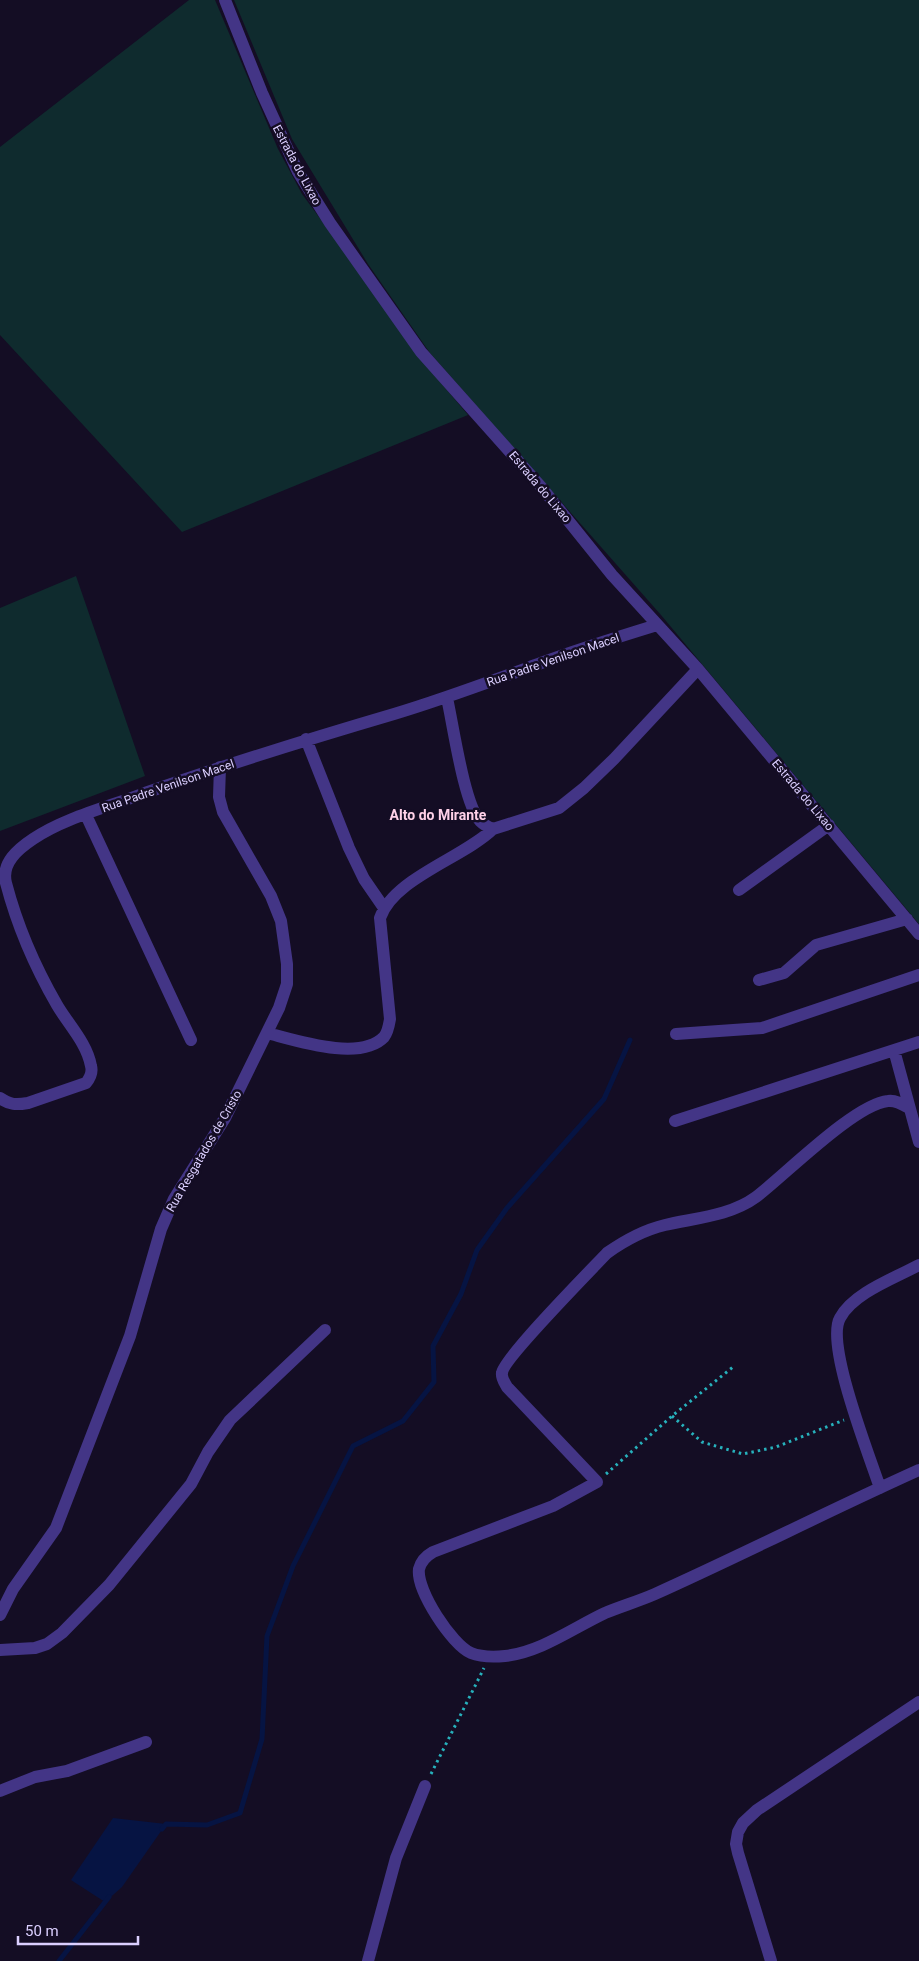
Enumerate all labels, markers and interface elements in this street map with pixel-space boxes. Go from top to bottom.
street label: Estrada do Lixao [270,122,324,208]
street label: Estrada do Lixao [506,448,574,526]
street label: Rua Padre Venilson Macel [485,631,621,689]
street label: Estrada do Lixao [769,756,837,834]
street label: Rua Padre Venilson Macel [100,757,236,815]
district label: Alto do Mirante [390,807,487,823]
street label: Rua Resgatados de Cristo [164,1088,245,1214]
scale bar [18,1914,138,1946]
text: 50 m [25,1922,59,1940]

